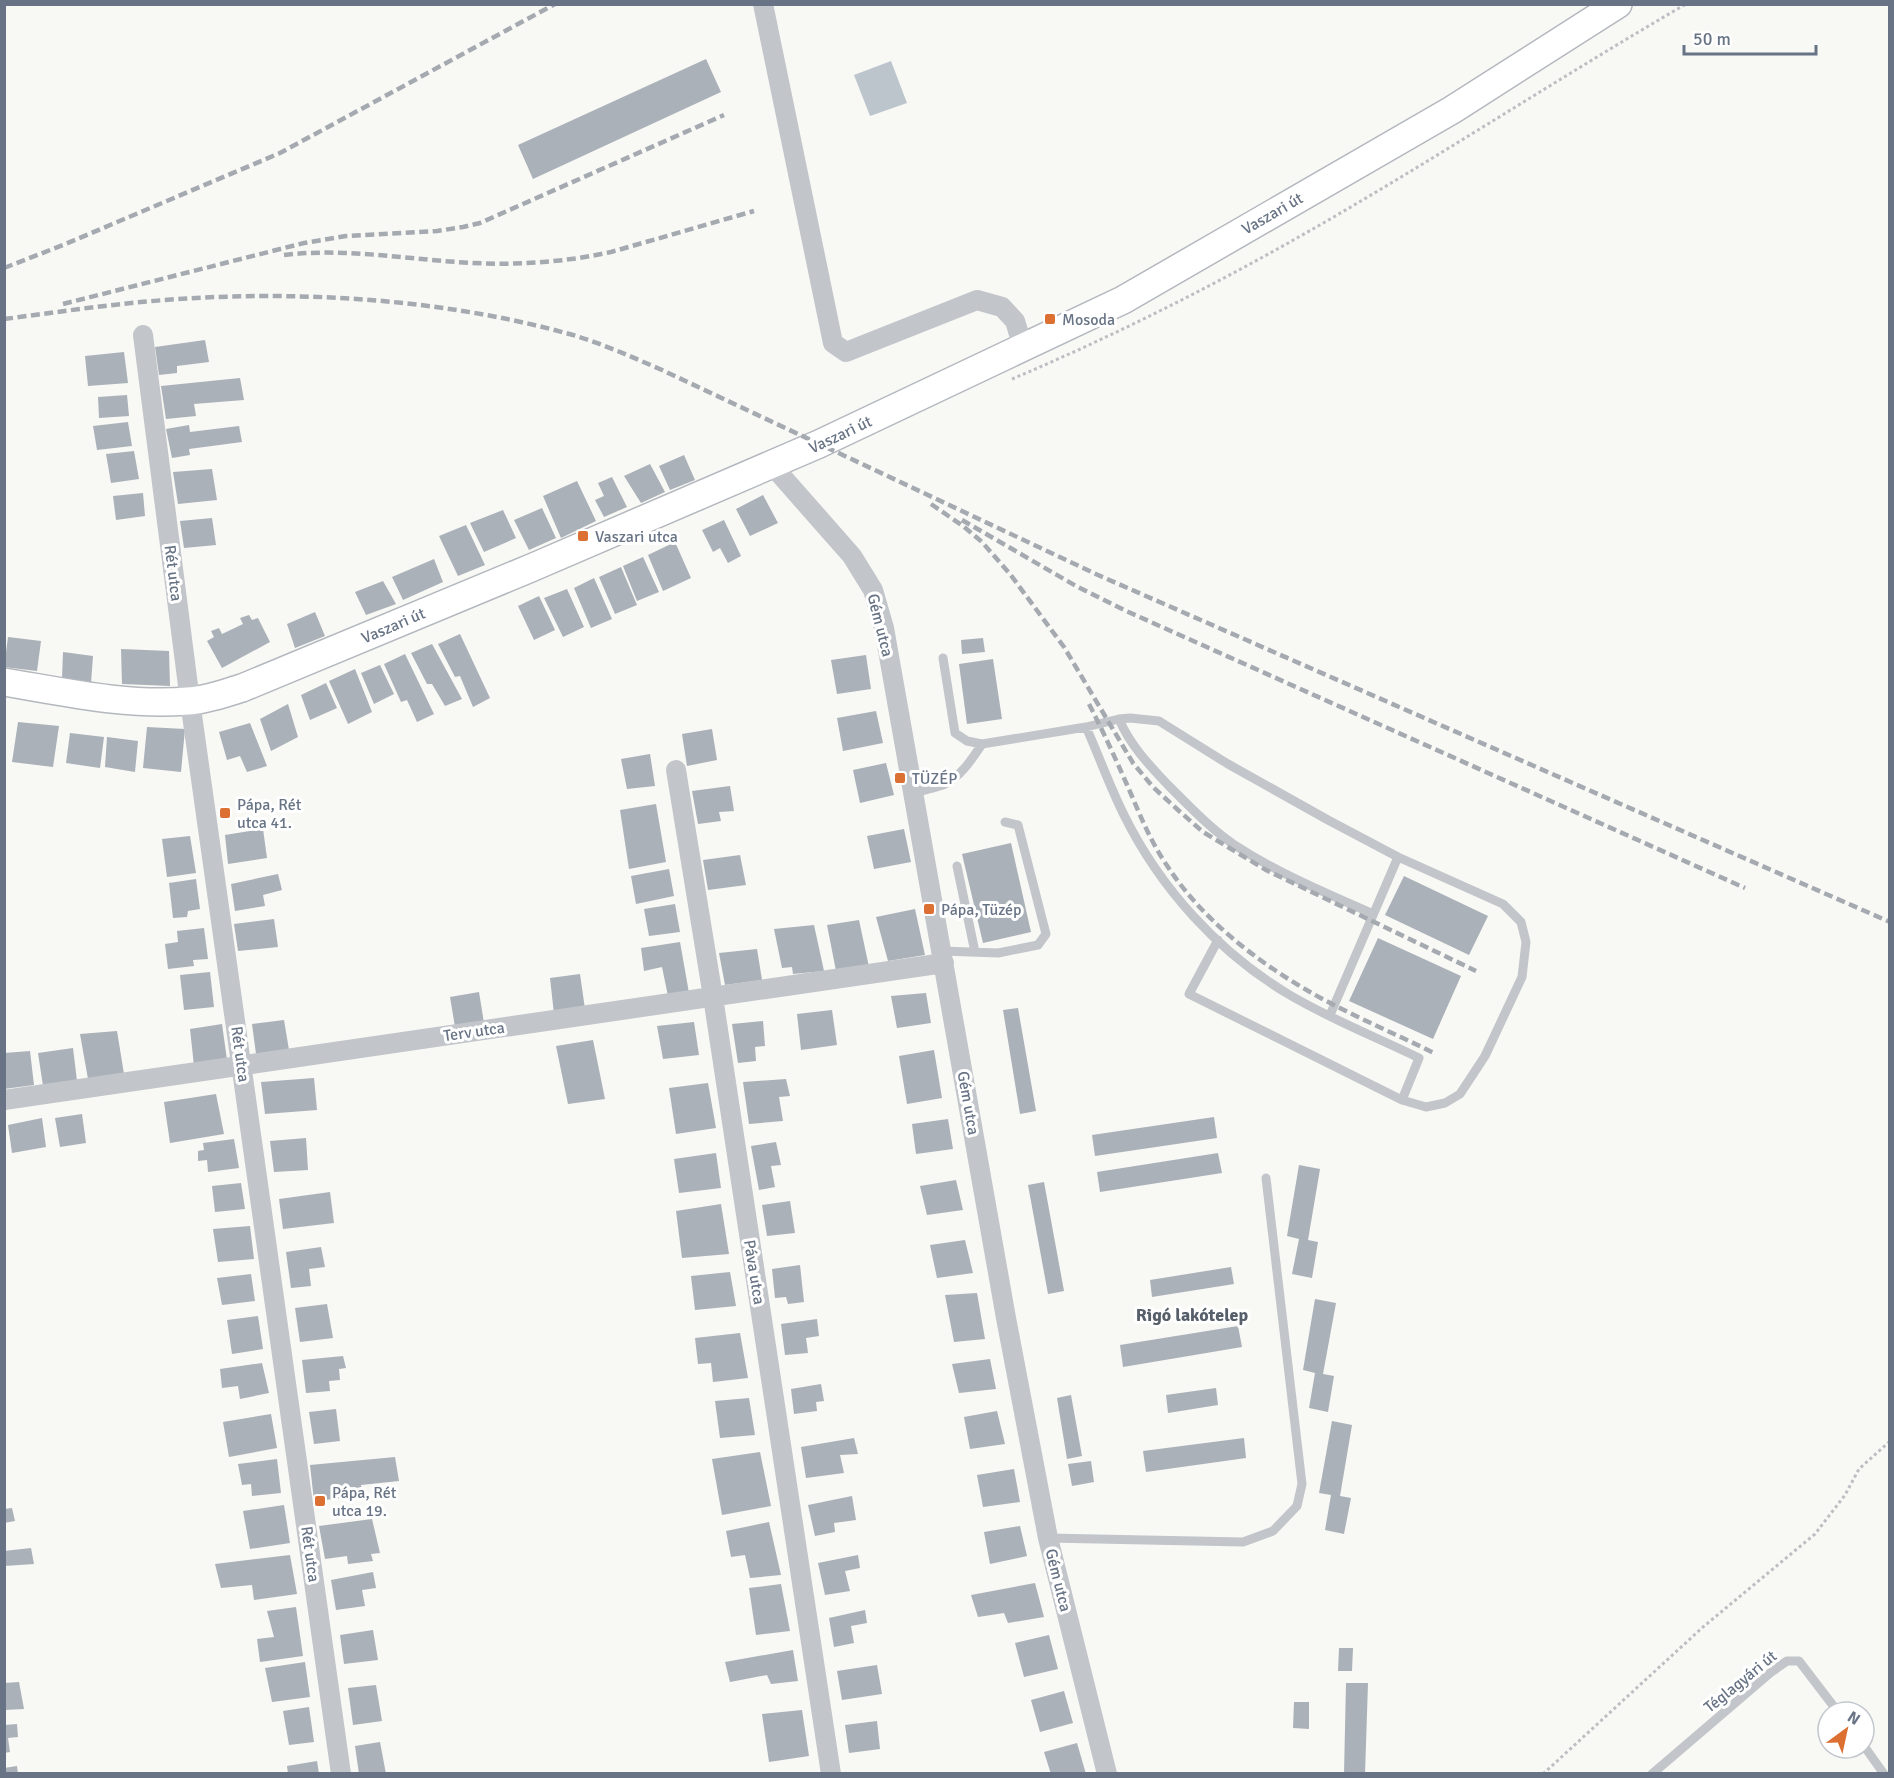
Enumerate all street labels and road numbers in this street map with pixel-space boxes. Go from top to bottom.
street label: Vaszari út [1238,188,1307,239]
street label: Vaszari út [806,411,876,458]
street label: Rét utca [160,544,186,602]
street label: Gém utca [863,592,898,659]
street label: Vaszari út [359,603,429,648]
street label: Terv utca [442,1018,506,1046]
street label: Rét utca [226,1025,254,1083]
street label: Gém utca [953,1070,983,1137]
street label: Páva utca [739,1238,769,1306]
street label: Rét utca [296,1525,324,1583]
street label: Gém utca [1041,1547,1076,1614]
street label: Téglagyári út [1700,1646,1781,1717]

